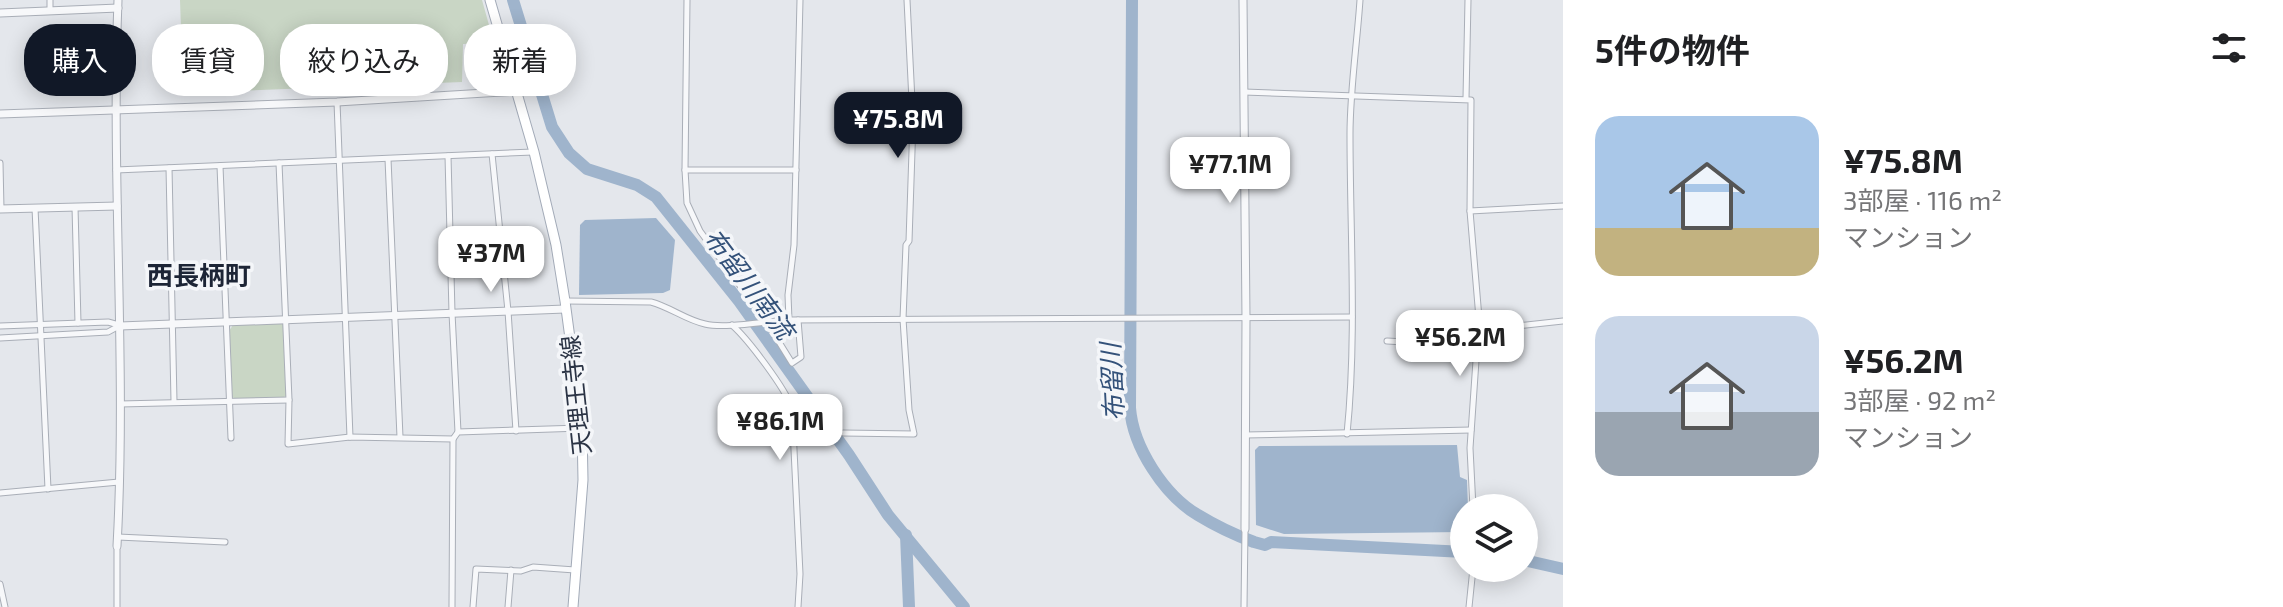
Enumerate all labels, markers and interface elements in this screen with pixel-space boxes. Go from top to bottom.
chip: 購入 [24,24,136,96]
chip: 賃貸 [152,24,264,96]
chip: 絞り込み [280,24,448,96]
chip: 新着 [464,24,576,96]
icon: filters [2207,26,2251,70]
text: 5件の物件 [1595,29,1750,70]
pin: ¥75.8M [833,92,963,160]
text: ¥75.8M [852,102,944,133]
pin: ¥77.1M [1165,137,1295,205]
text: ¥75.8M [1843,139,1963,180]
text: ¥77.1M [1188,147,1272,178]
icon: home [1659,148,1755,244]
text: 3部屋 · 116 m² [1843,184,2002,215]
text: マンション [1843,221,1973,252]
water label: 布留川南流 [698,222,804,347]
pin: ¥37M [444,226,538,294]
text: ¥37M [456,236,526,267]
district label: 西長柄町 [147,259,251,290]
pin: ¥56.2M [1395,310,1525,378]
text: ¥56.2M [1414,320,1506,351]
street label: 天理王寺線 [554,334,596,456]
water label: 布留川 [1093,339,1129,422]
text: ¥56.2M [1843,339,1964,380]
icon: home [1659,348,1755,444]
text: 3部屋 · 92 m² [1843,384,1996,415]
pin: ¥86.1M [715,394,845,462]
text: ¥86.1M [735,404,825,435]
text: マンション [1843,421,1973,452]
map controls [1450,494,1538,582]
button: layers [1450,494,1538,582]

